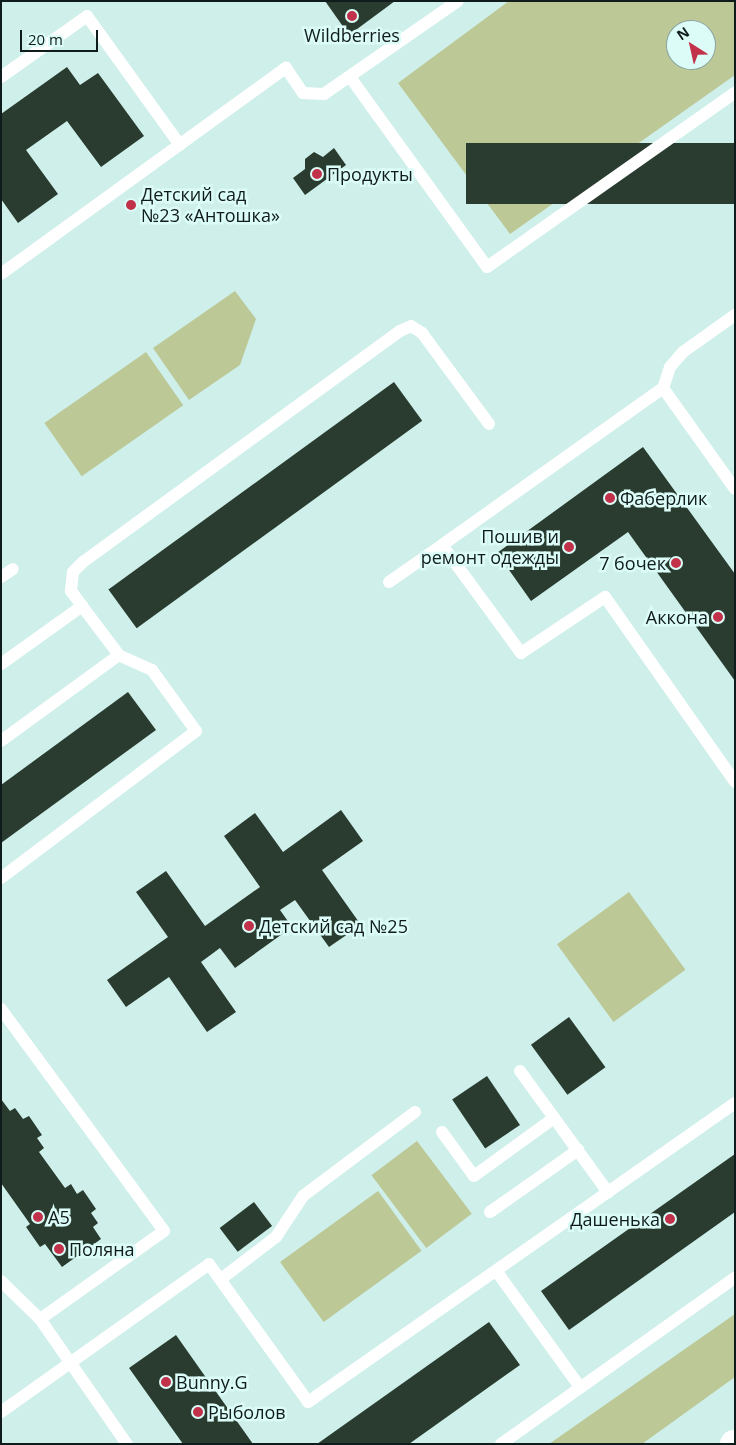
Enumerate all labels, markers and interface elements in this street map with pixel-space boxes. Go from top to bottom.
marker: Wildberries [346,10,358,22]
scale bar [22,20,100,52]
north arrow [666,20,716,70]
text: N [673,22,693,44]
place label: Wildberries [304,24,400,46]
text: 20 m [28,29,63,49]
place label: Продукты [327,163,413,185]
marker: Продукты [311,168,323,180]
place label: Детский сад №23 «Антошка» [141,184,280,226]
marker: Детский сад №23 «Антошка» [125,199,137,211]
place label: Фаберлик [620,487,707,509]
marker: Фаберлик [604,492,616,504]
place label: Пошив и ремонт одежды [421,526,559,568]
marker: Пошив и ремонт одежды [563,541,575,553]
place label: 7 бочек [599,552,666,574]
marker: 7 бочек [670,557,682,569]
place label: Аккона [646,606,708,628]
marker: Аккона [712,611,724,623]
place label: Детский сад №25 [259,915,408,937]
marker: Детский сад №25 [243,920,255,932]
place label: А5 [48,1206,70,1228]
place label: Дашенька [570,1208,660,1230]
marker: А5 [32,1211,44,1223]
marker: Дашенька [664,1213,676,1225]
place label: Поляна [69,1238,135,1260]
marker: Поляна [53,1243,65,1255]
place label: Bunny.G [176,1371,248,1393]
marker: Bunny.G [160,1376,172,1388]
place label: Рыболов [208,1401,286,1423]
marker: Рыболов [192,1406,204,1418]

